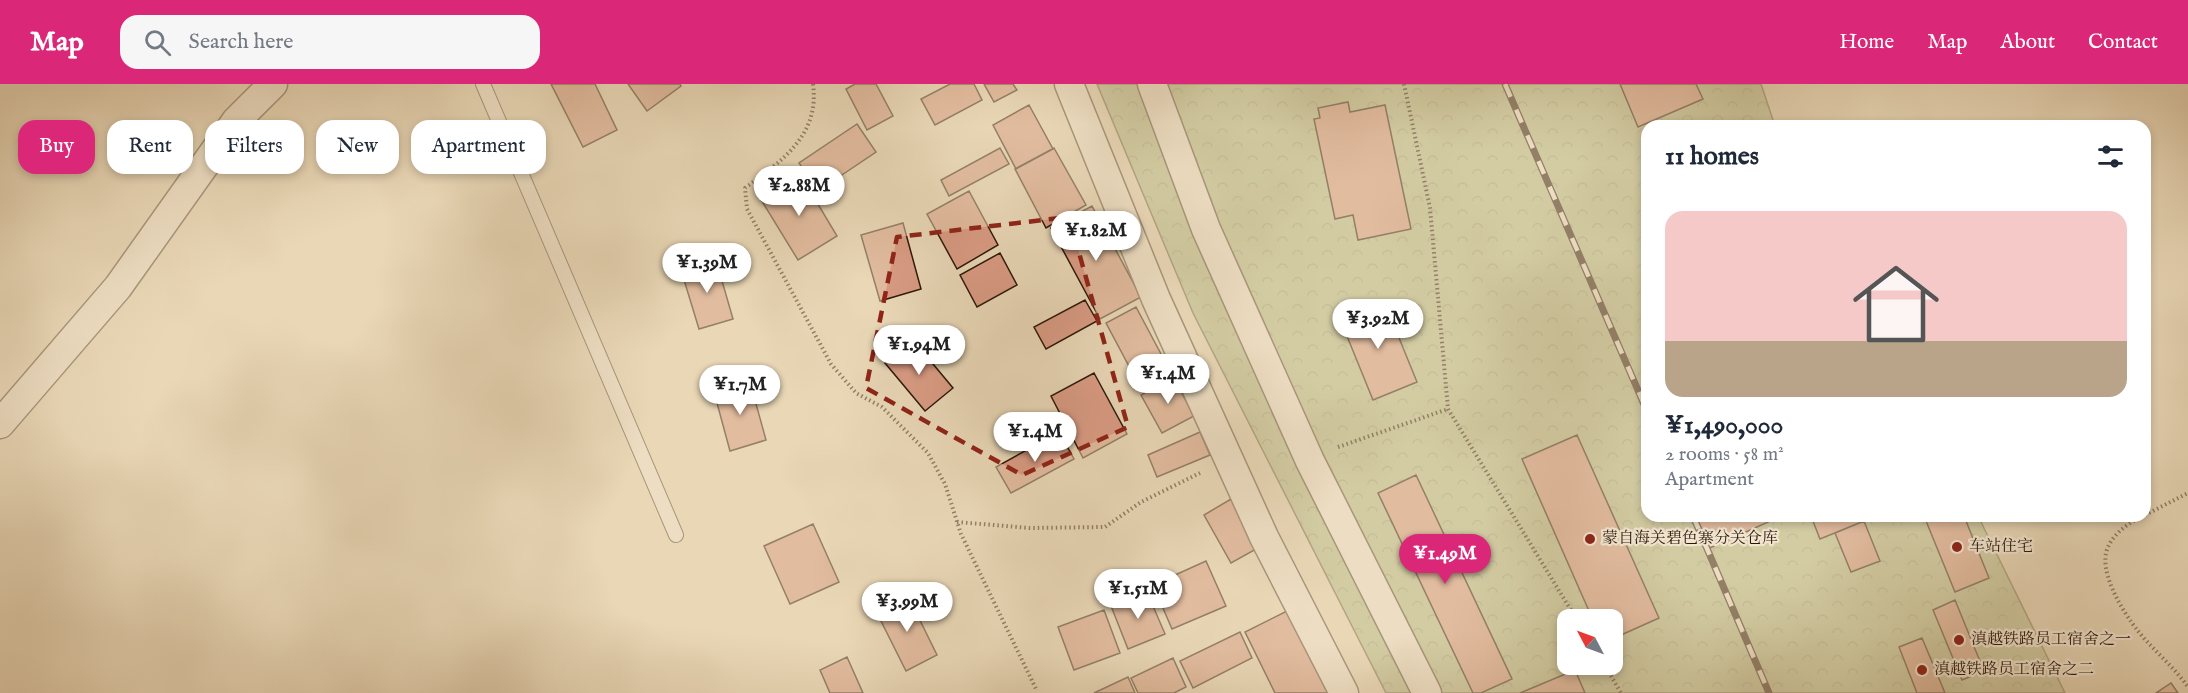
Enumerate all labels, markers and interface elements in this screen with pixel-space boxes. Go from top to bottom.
search box [120,15,540,69]
text: Map [30,25,84,60]
icon: search [141,26,174,59]
text: Search here [189,28,293,56]
text: Home [1839,29,1894,56]
text: Map [1927,29,1967,56]
text: About [2000,29,2055,56]
text: Contact [2088,29,2158,56]
chip: Buy [18,120,95,174]
chip: Rent [107,120,193,174]
chip: Filters [205,120,304,174]
chip: New [316,120,399,174]
chip: Apartment [411,120,546,174]
text: 11 homes [1665,140,1759,173]
icon: filters [2094,140,2127,173]
pin: ¥2.88M [750,166,848,217]
text: ¥2.88M [768,173,830,198]
pin: ¥1.82M [1047,211,1145,262]
text: ¥1.82M [1065,218,1127,243]
pin: ¥1.39M [658,243,756,294]
text: ¥1.39M [676,250,738,275]
icon: home [1842,250,1950,358]
pin: ¥3.92M [1329,299,1427,350]
text: ¥3.92M [1346,306,1410,331]
pin: ¥1.94M [870,325,968,376]
text: ¥1.94M [887,332,951,357]
pin: ¥1.4M [1126,354,1210,405]
text: ¥1.4M [1140,361,1196,386]
pin: ¥1.7M [698,365,782,416]
text: ¥1.7M [713,372,767,397]
text: ¥1,490,000 [1665,409,1783,442]
pin: ¥1.4M [993,412,1077,463]
text: ¥1.4M [1007,419,1063,444]
text: 2 rooms · 58 m² [1665,442,1784,467]
text: Apartment [1665,467,1754,492]
place label: 蒙自海关碧色寨分关仓库 [1602,529,1778,549]
marker: 蒙自海关碧色寨分关仓库 [1583,532,1597,546]
pin: ¥1.49M [1396,534,1494,585]
place label: 车站住宅 [1969,537,2033,557]
marker: 车站住宅 [1950,540,1964,554]
text: ¥1.49M [1413,541,1477,566]
pin: ¥1.51M [1089,569,1187,620]
text: ¥1.51M [1108,576,1168,601]
pin: ¥3.99M [858,582,956,633]
text: ¥3.99M [876,589,938,614]
north arrow [1557,609,1623,675]
map controls [1557,609,1623,675]
place label: 滇越铁路员工宿舍之一 [1971,630,2131,650]
marker: 滇越铁路员工宿舍之一 [1952,633,1966,647]
place label: 滇越铁路员工宿舍之二 [1934,660,2094,680]
marker: 滇越铁路员工宿舍之二 [1915,663,1929,677]

